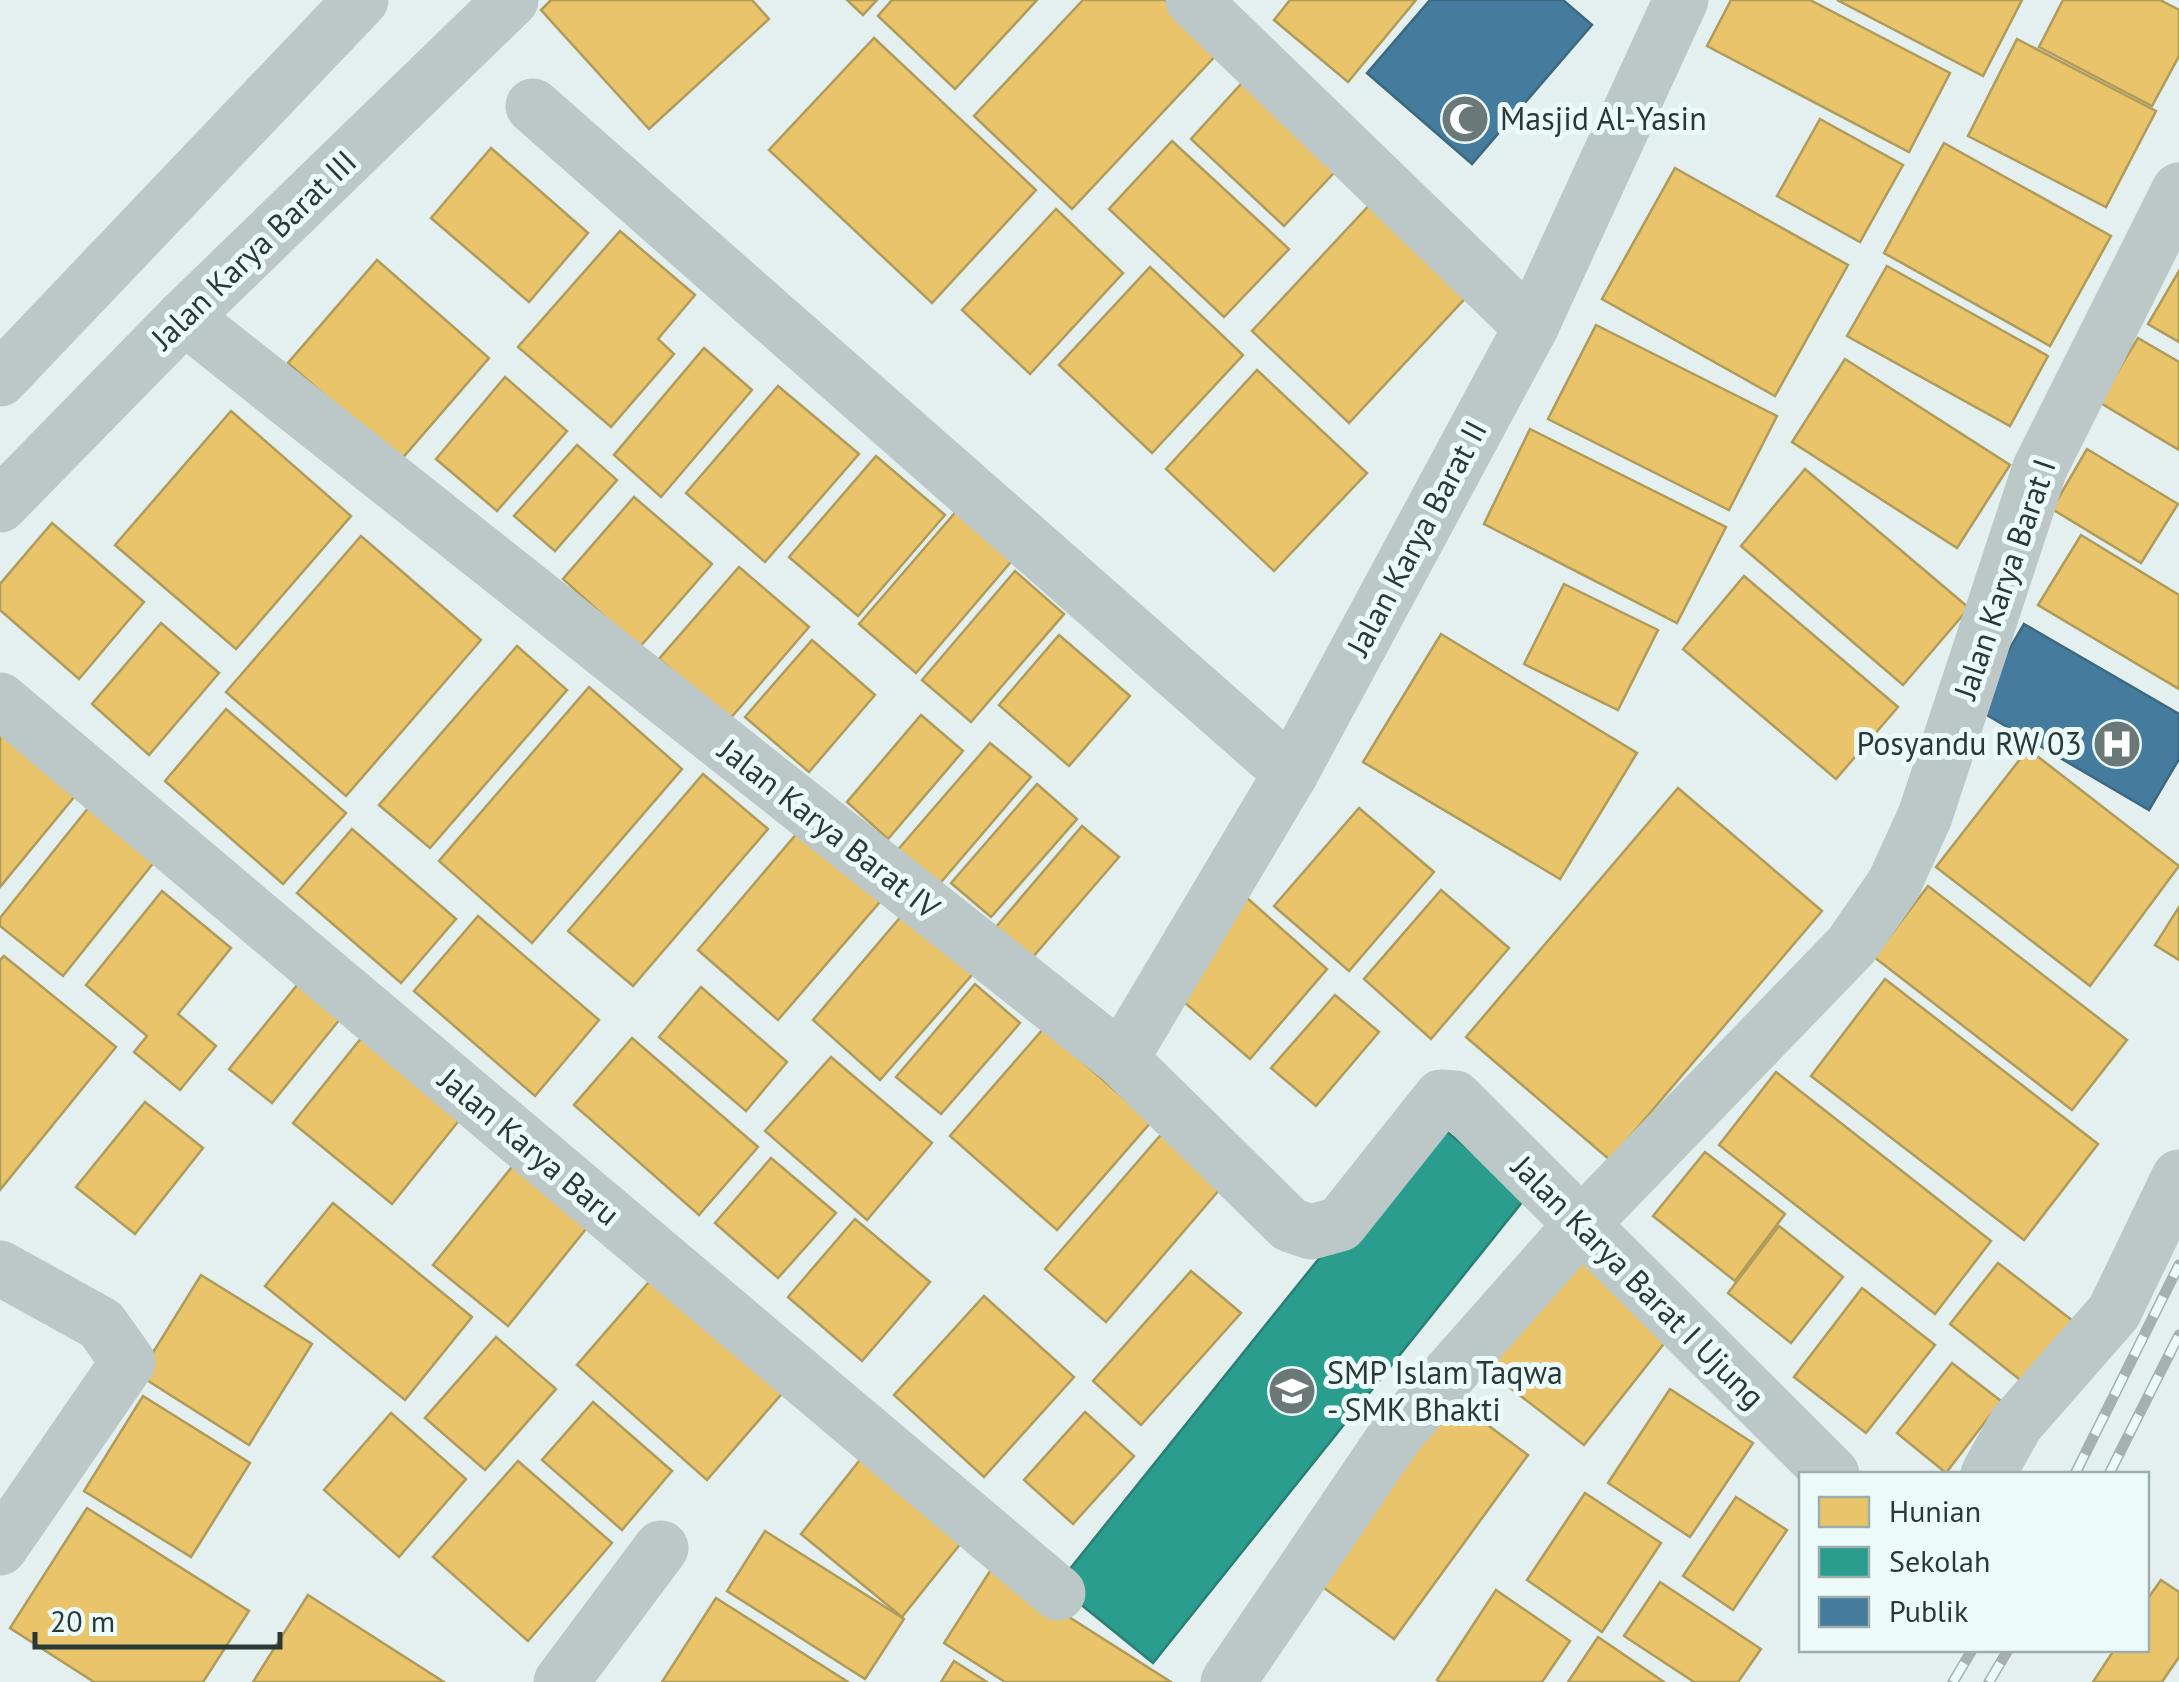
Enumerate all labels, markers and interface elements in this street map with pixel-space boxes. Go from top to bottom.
mosque icon: Masjid Al-Yasin [1439,93,1491,145]
place label: Masjid Al-Yasin [1500,97,1707,139]
street label: Jalan Karya Barat III [140,140,365,359]
street label: Jalan Karya Barat II [1335,413,1496,664]
street label: Jalan Karya Barat I [1943,453,2065,706]
hospital icon: Posyandu RW 03 [2091,718,2143,770]
place label: Posyandu RW 03 [1856,722,2082,764]
street label: Jalan Karya Barat IV [709,728,949,928]
street label: Jalan Karya Baru [429,1057,629,1234]
street label: Jalan Karya Barat I Ujung [1502,1144,1774,1417]
place label: SMP Islam Taqwa - SMK Bhakti [1327,1351,1563,1430]
school or university icon: SMP Islam Taqwa - SMK Bhakti [1266,1365,1318,1417]
legend [1799,1472,2149,1652]
text: Hunian [1889,1491,1981,1530]
text: Sekolah [1889,1541,1990,1580]
scale bar [35,1587,280,1649]
text: Publik [1889,1591,1969,1630]
text: 20 m [50,1601,115,1640]

